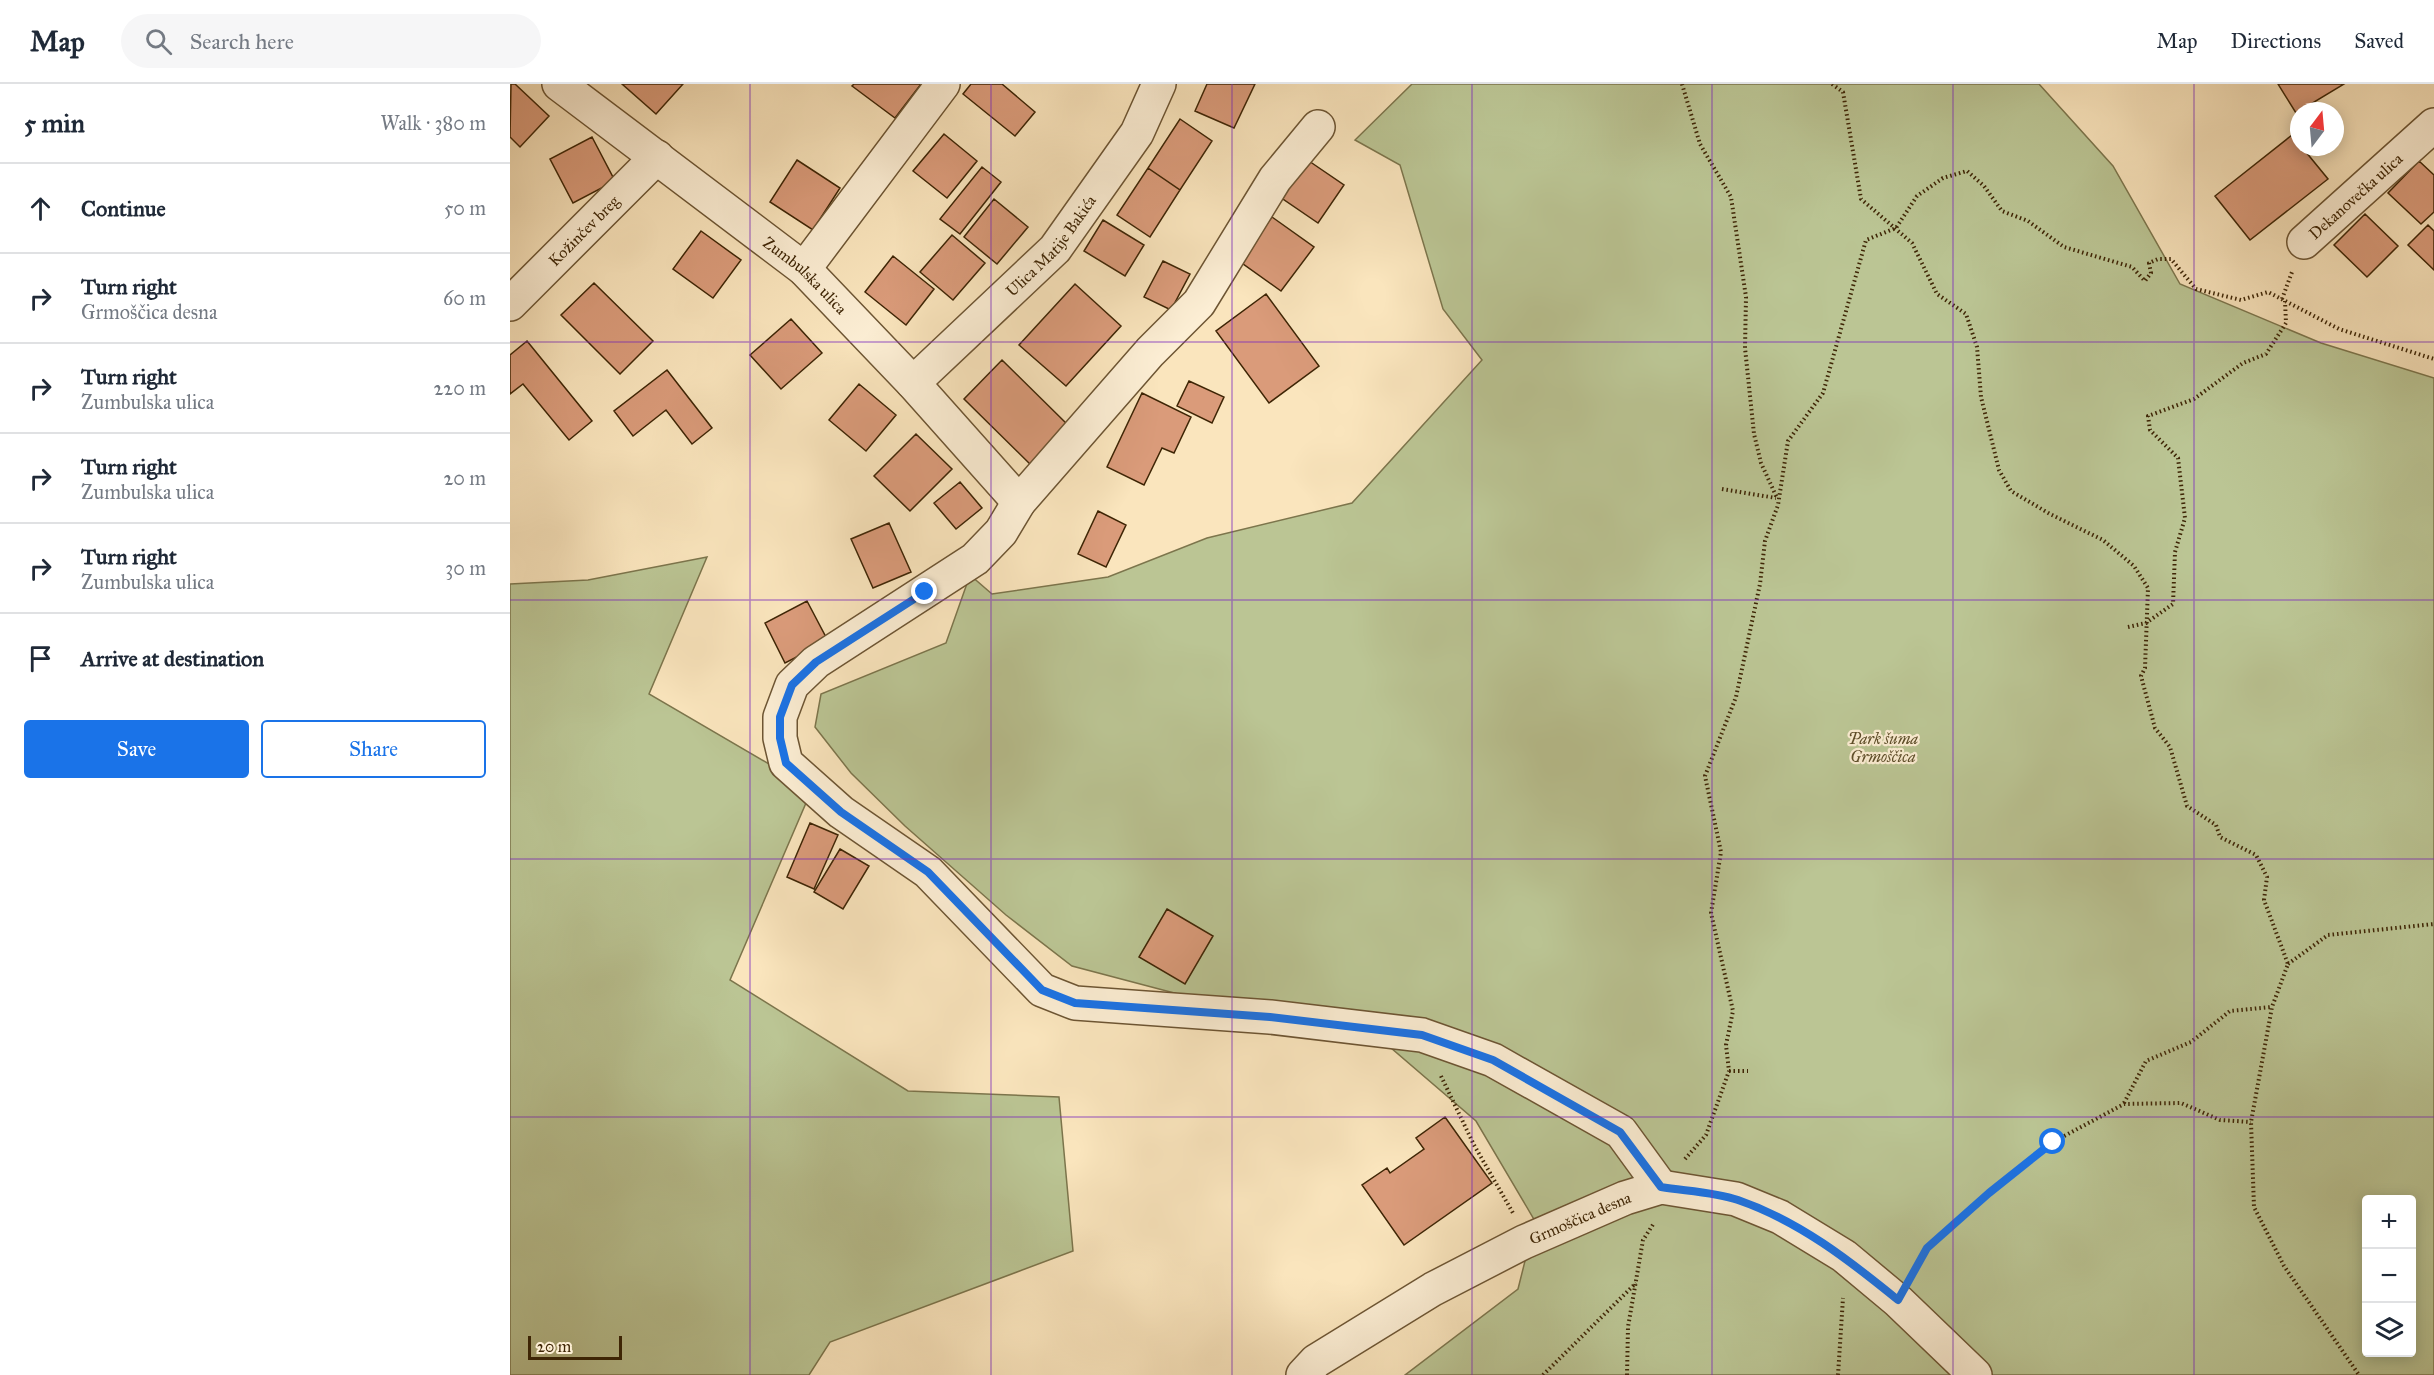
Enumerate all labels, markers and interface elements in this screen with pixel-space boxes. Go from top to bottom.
search box [121,14,541,68]
text: Map [30,24,85,59]
icon: search [142,25,175,58]
text: Search here [190,28,294,55]
text: Map [2157,28,2198,54]
text: Directions [2231,28,2321,54]
text: Saved [2354,28,2404,54]
north arrow [2290,102,2344,156]
text: 5 min [24,107,85,139]
text: Walk · 380 m [380,111,486,135]
street label: Dekanovečka ulica [2305,149,2407,243]
street label: Kožinčev breg [545,191,624,270]
street label: Ulica Matije Bakića [1002,191,1100,300]
icon: ahead [24,192,57,225]
text: Continue [81,195,166,222]
text: 50 m [444,196,486,220]
street label: Zumbulska ulica [759,233,851,318]
text: Turn right [81,273,177,300]
icon: right [24,282,57,315]
text: 60 m [443,286,486,310]
text: Grmoščica desna [81,300,217,324]
text: Turn right [81,363,177,390]
icon: right [24,372,57,405]
text: 220 m [434,376,486,400]
text: Zumbulska ulica [81,390,214,414]
text: Turn right [81,453,177,480]
icon: right [24,462,57,495]
text: 20 m [443,466,486,490]
text: Zumbulska ulica [81,480,214,504]
text: Turn right [81,543,177,570]
icon: right [24,552,57,585]
text: 30 m [445,556,486,580]
text: Zumbulska ulica [81,570,214,594]
route end [911,578,937,604]
icon: arrive [24,642,57,675]
text: Arrive at destination [81,645,264,672]
button: Save [24,720,249,778]
button: Share [261,720,486,778]
park label: Park šuma Grmoščica [1848,729,1918,766]
route start [2039,1128,2065,1154]
street label: Grmoščica desna [1526,1188,1633,1249]
map controls [2362,1195,2416,1357]
button: + [2362,1195,2416,1249]
button: − [2362,1249,2416,1303]
button: layers [2362,1303,2416,1357]
scale bar [528,1333,622,1360]
text: 20 m [537,1337,571,1356]

